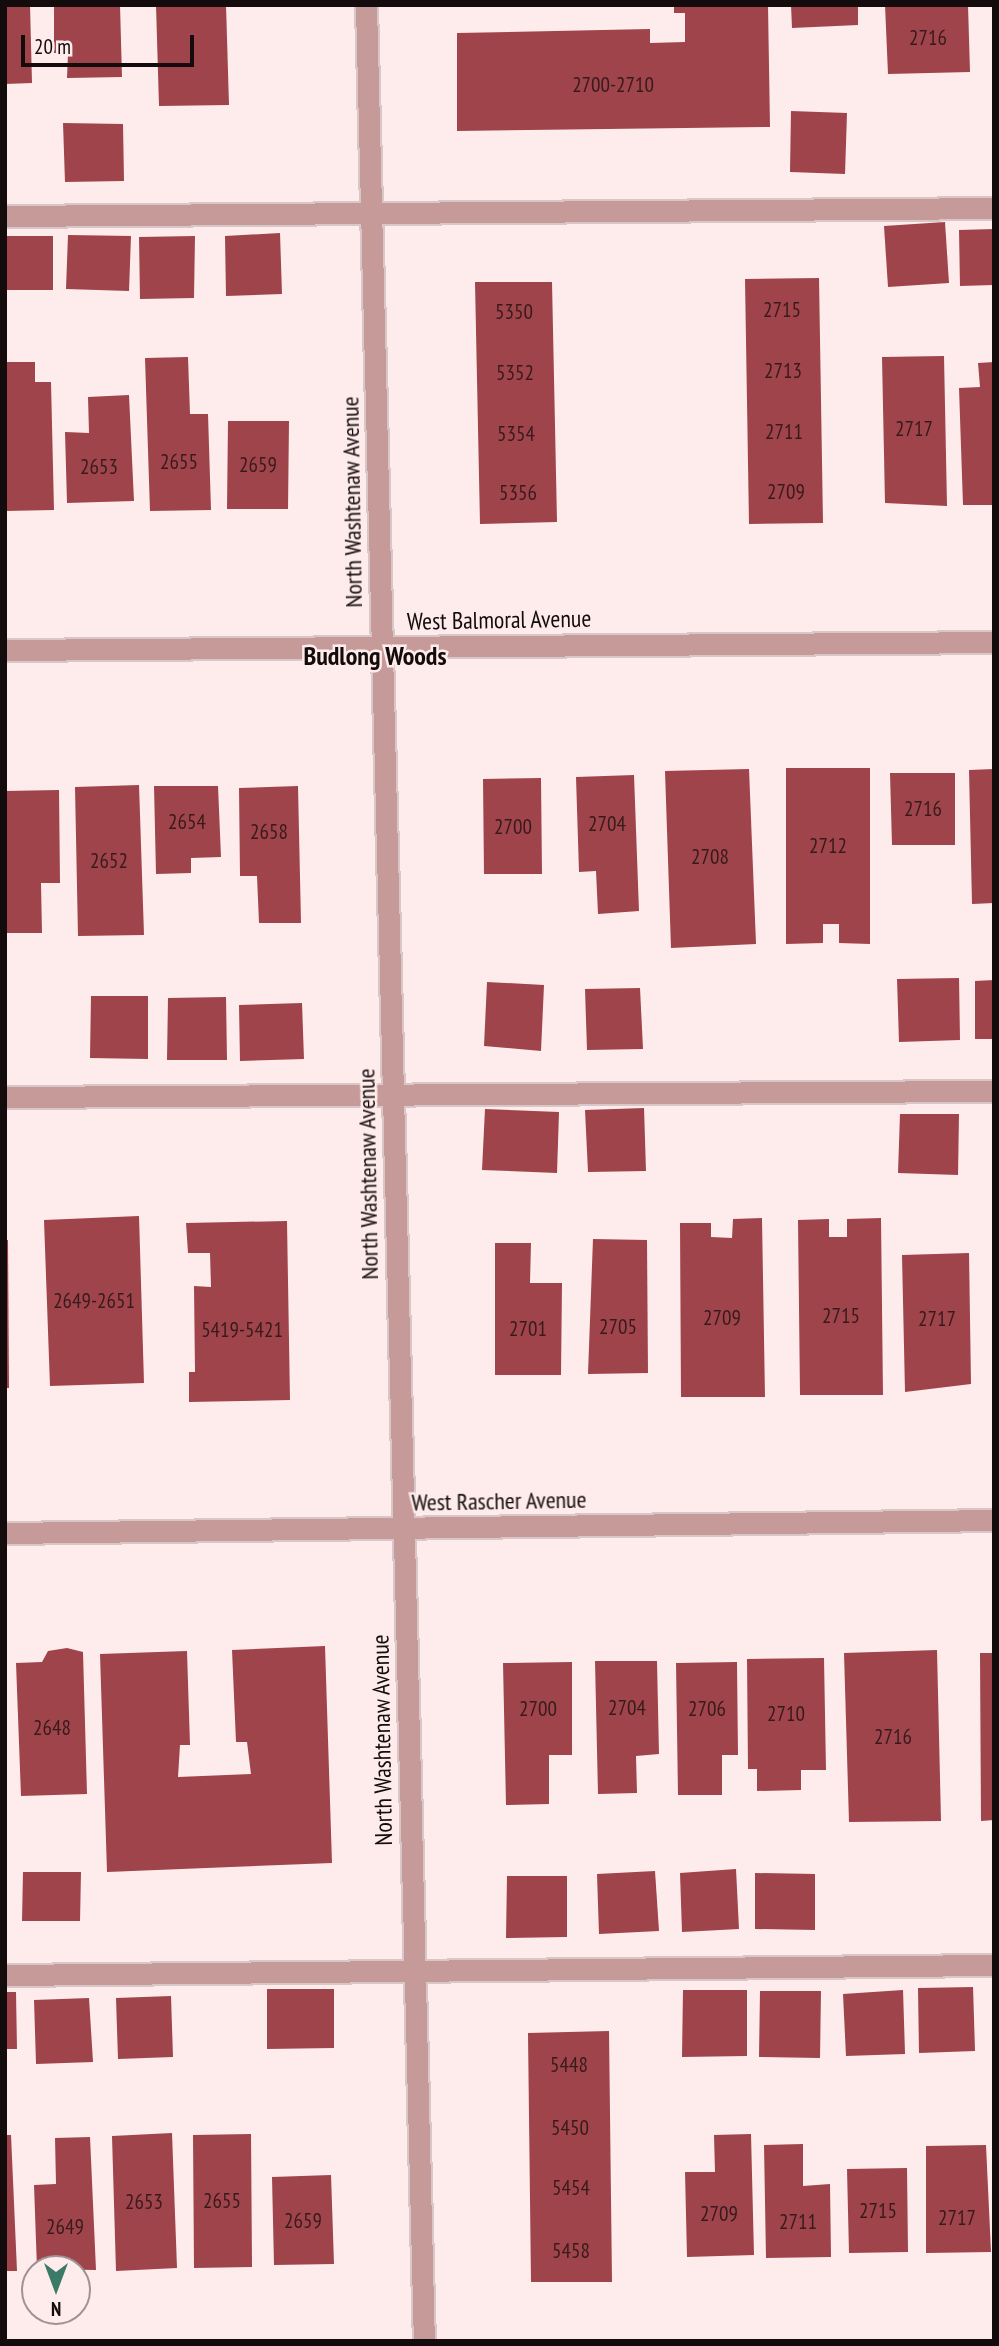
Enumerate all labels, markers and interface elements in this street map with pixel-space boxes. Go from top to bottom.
scale bar [24,21,198,65]
house number: 2716 [909,25,947,51]
text: 20 m [34,33,71,60]
house number: 2700-2710 [572,72,654,98]
house number: 2715 [763,297,801,323]
house number: 5350 [495,299,533,325]
house number: 2713 [764,358,802,384]
house number: 5352 [496,360,534,386]
street label: North Washtenaw Avenue [336,395,368,609]
house number: 2717 [895,416,933,442]
house number: 2711 [765,419,803,445]
house number: 5354 [497,421,535,447]
house number: 2655 [160,449,198,475]
house number: 2659 [239,452,277,478]
house number: 2653 [80,454,118,480]
house number: 2709 [767,479,805,505]
house number: 5356 [499,480,537,506]
street label: West Balmoral Avenue [406,604,592,636]
district label: Budlong Woods [303,640,447,672]
house number: 2716 [904,796,942,822]
house number: 2654 [168,809,206,835]
house number: 2704 [588,811,626,837]
house number: 2700 [494,814,532,840]
house number: 2658 [250,819,288,845]
house number: 2712 [809,833,847,859]
house number: 2708 [691,844,729,870]
house number: 2652 [90,848,128,874]
street label: North Washtenaw Avenue [352,1067,384,1281]
house number: 2649-2651 [53,1288,135,1314]
house number: 2715 [822,1303,860,1329]
house number: 2709 [703,1305,741,1331]
house number: 2717 [918,1306,956,1332]
house number: 2705 [599,1314,637,1340]
house number: 2701 [509,1316,547,1342]
house number: 5419-5421 [201,1317,283,1343]
street label: West Rascher Avenue [411,1485,587,1517]
street label: North Washtenaw Avenue [366,1633,398,1847]
house number: 2704 [608,1695,646,1721]
house number: 2700 [519,1696,557,1722]
house number: 2706 [688,1696,726,1722]
house number: 2710 [767,1701,805,1727]
house number: 2648 [33,1715,71,1741]
house number: 2716 [874,1724,912,1750]
house number: 5448 [550,2052,588,2078]
house number: 5450 [551,2115,589,2141]
house number: 5454 [552,2175,590,2201]
house number: 2655 [203,2188,241,2214]
house number: 2653 [125,2189,163,2215]
house number: 2715 [859,2198,897,2224]
house number: 2709 [700,2201,738,2227]
house number: 2717 [938,2205,976,2231]
house number: 2659 [284,2208,322,2234]
house number: 2711 [779,2209,817,2235]
house number: 2649 [46,2214,84,2240]
house number: 5458 [552,2238,590,2264]
north arrow [21,2255,91,2325]
text: N [51,2297,61,2321]

